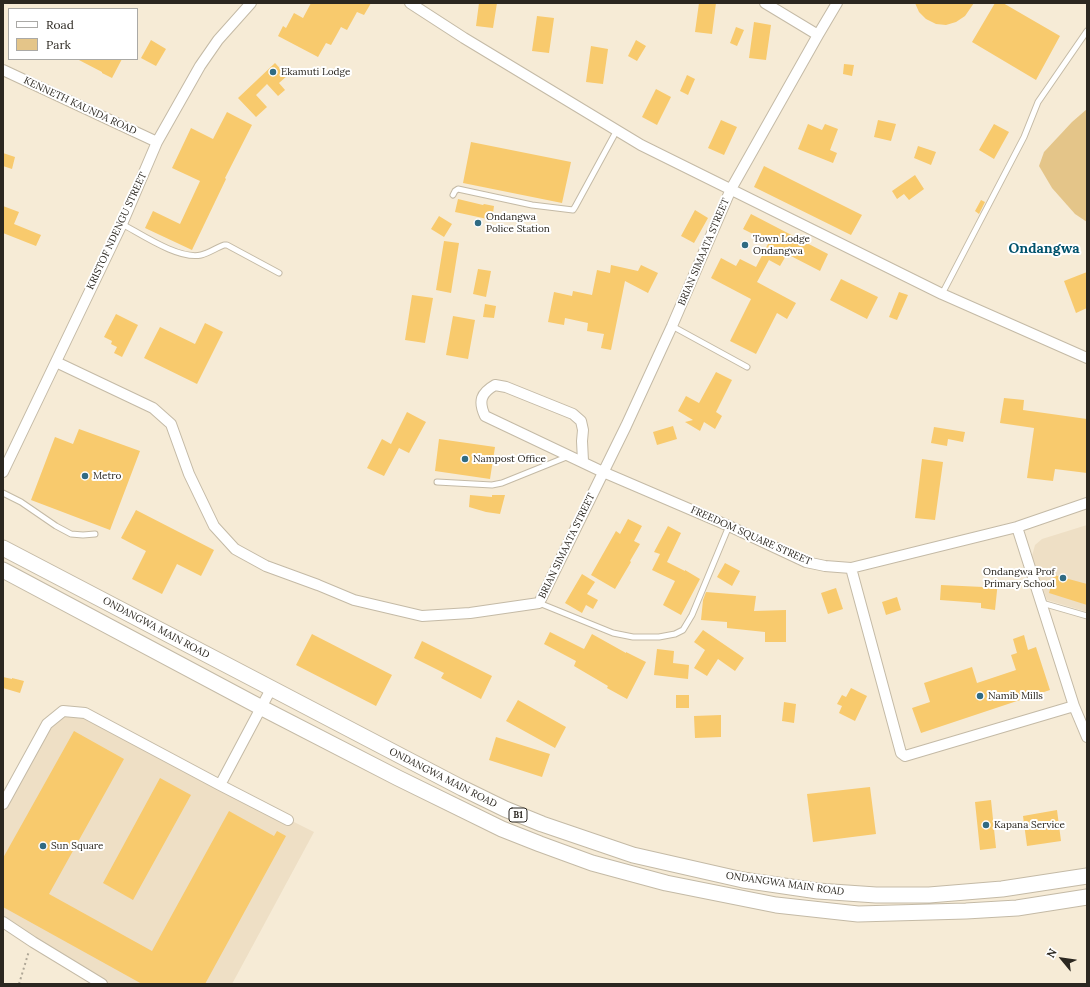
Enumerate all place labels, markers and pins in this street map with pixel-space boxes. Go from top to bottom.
place label: Ekamuti Lodge [281,66,350,78]
marker: Ekamuti Lodge [268,67,278,77]
place label: Ondangwa Police Station [486,211,550,234]
marker: Ondangwa Police Station [473,218,483,228]
place label: Town Lodge Ondangwa [753,233,810,256]
marker: Town Lodge Ondangwa [740,240,750,250]
place label: Nampost Office [473,453,546,465]
marker: Nampost Office [460,454,470,464]
place label: Metro [93,470,121,482]
marker: Metro [80,471,90,481]
place label: Ondangwa Prof Primary School [983,566,1055,590]
marker: Ondangwa Prof Primary School [1058,573,1068,583]
place label: Namib Mills [988,690,1043,702]
marker: Namib Mills [975,691,985,701]
place label: Kapana Service [994,819,1065,831]
marker: Kapana Service [981,820,991,830]
place label: Sun Square [51,840,104,852]
marker: Sun Square [38,841,48,851]

